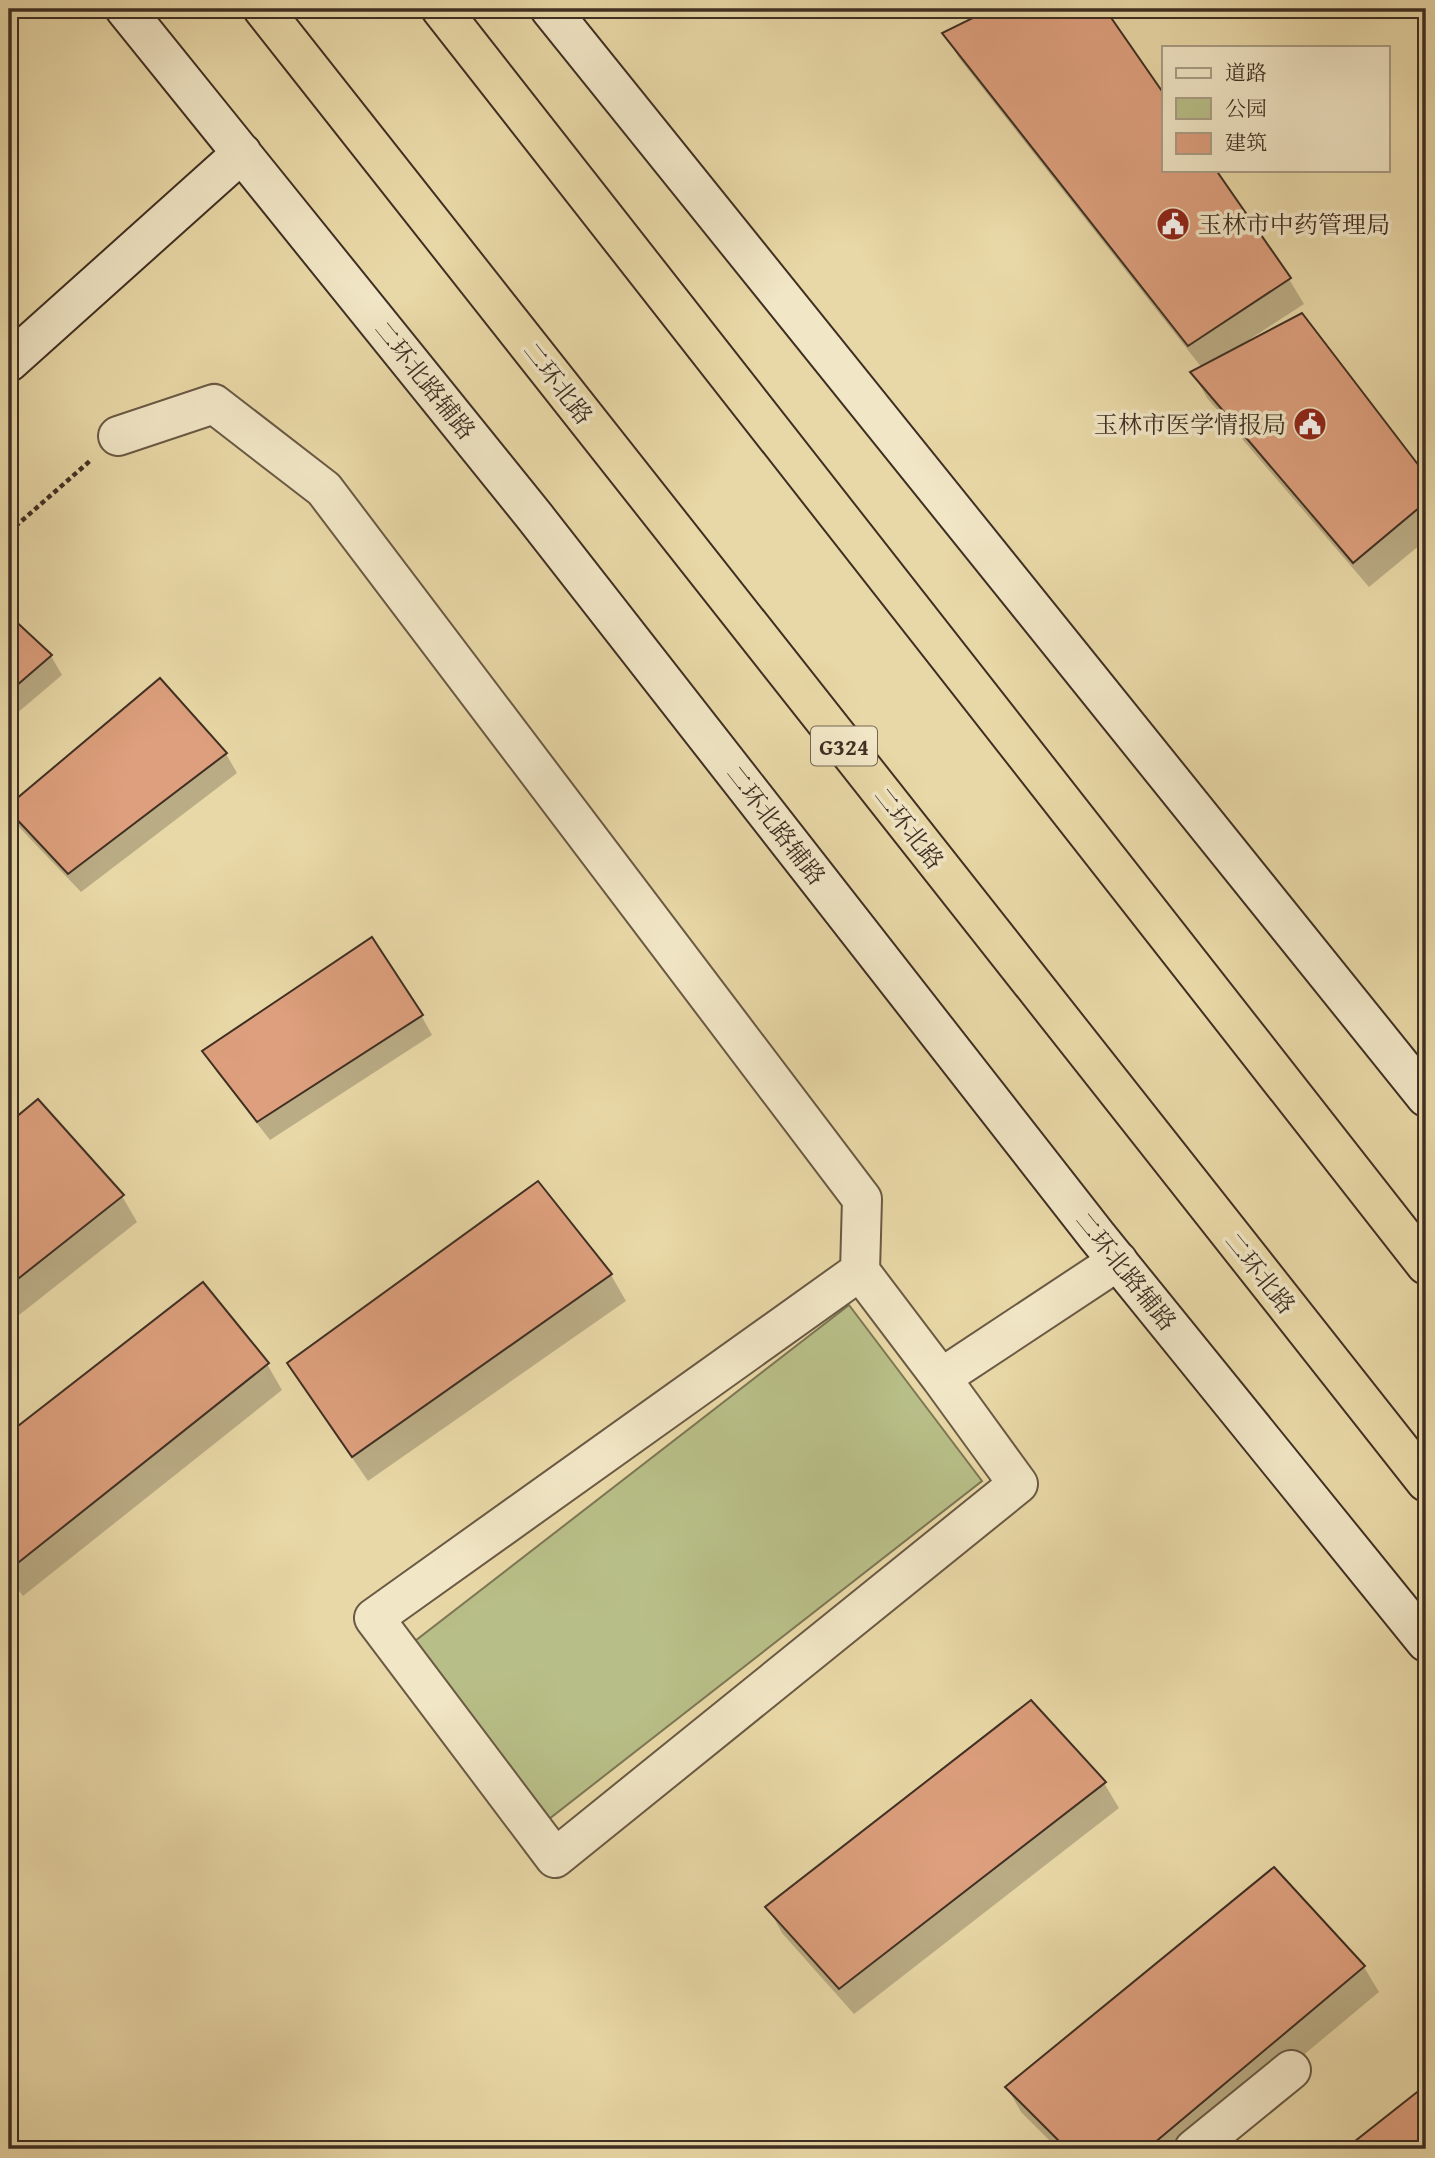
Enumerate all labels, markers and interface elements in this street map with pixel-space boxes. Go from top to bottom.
legend [1162,46,1390,172]
text: 道路 [1225,57,1267,88]
text: 公园 [1225,93,1267,124]
text: 建筑 [1225,127,1267,158]
public building icon: 玉林市中药管理局 [1154,205,1192,243]
place label: 玉林市中药管理局 [1198,207,1390,242]
street label: 二环北路辅路 [366,313,484,447]
street label: 二环北路 [515,334,601,432]
public building icon: 玉林市医学情报局 [1291,405,1329,443]
place label: 玉林市医学情报局 [1094,407,1286,442]
road number: G324 [811,726,877,766]
street label: 二环北路辅路 [718,757,834,893]
street label: 二环北路 [866,779,952,877]
street label: 二环北路辅路 [1067,1204,1185,1338]
street label: 二环北路 [1216,1225,1304,1321]

